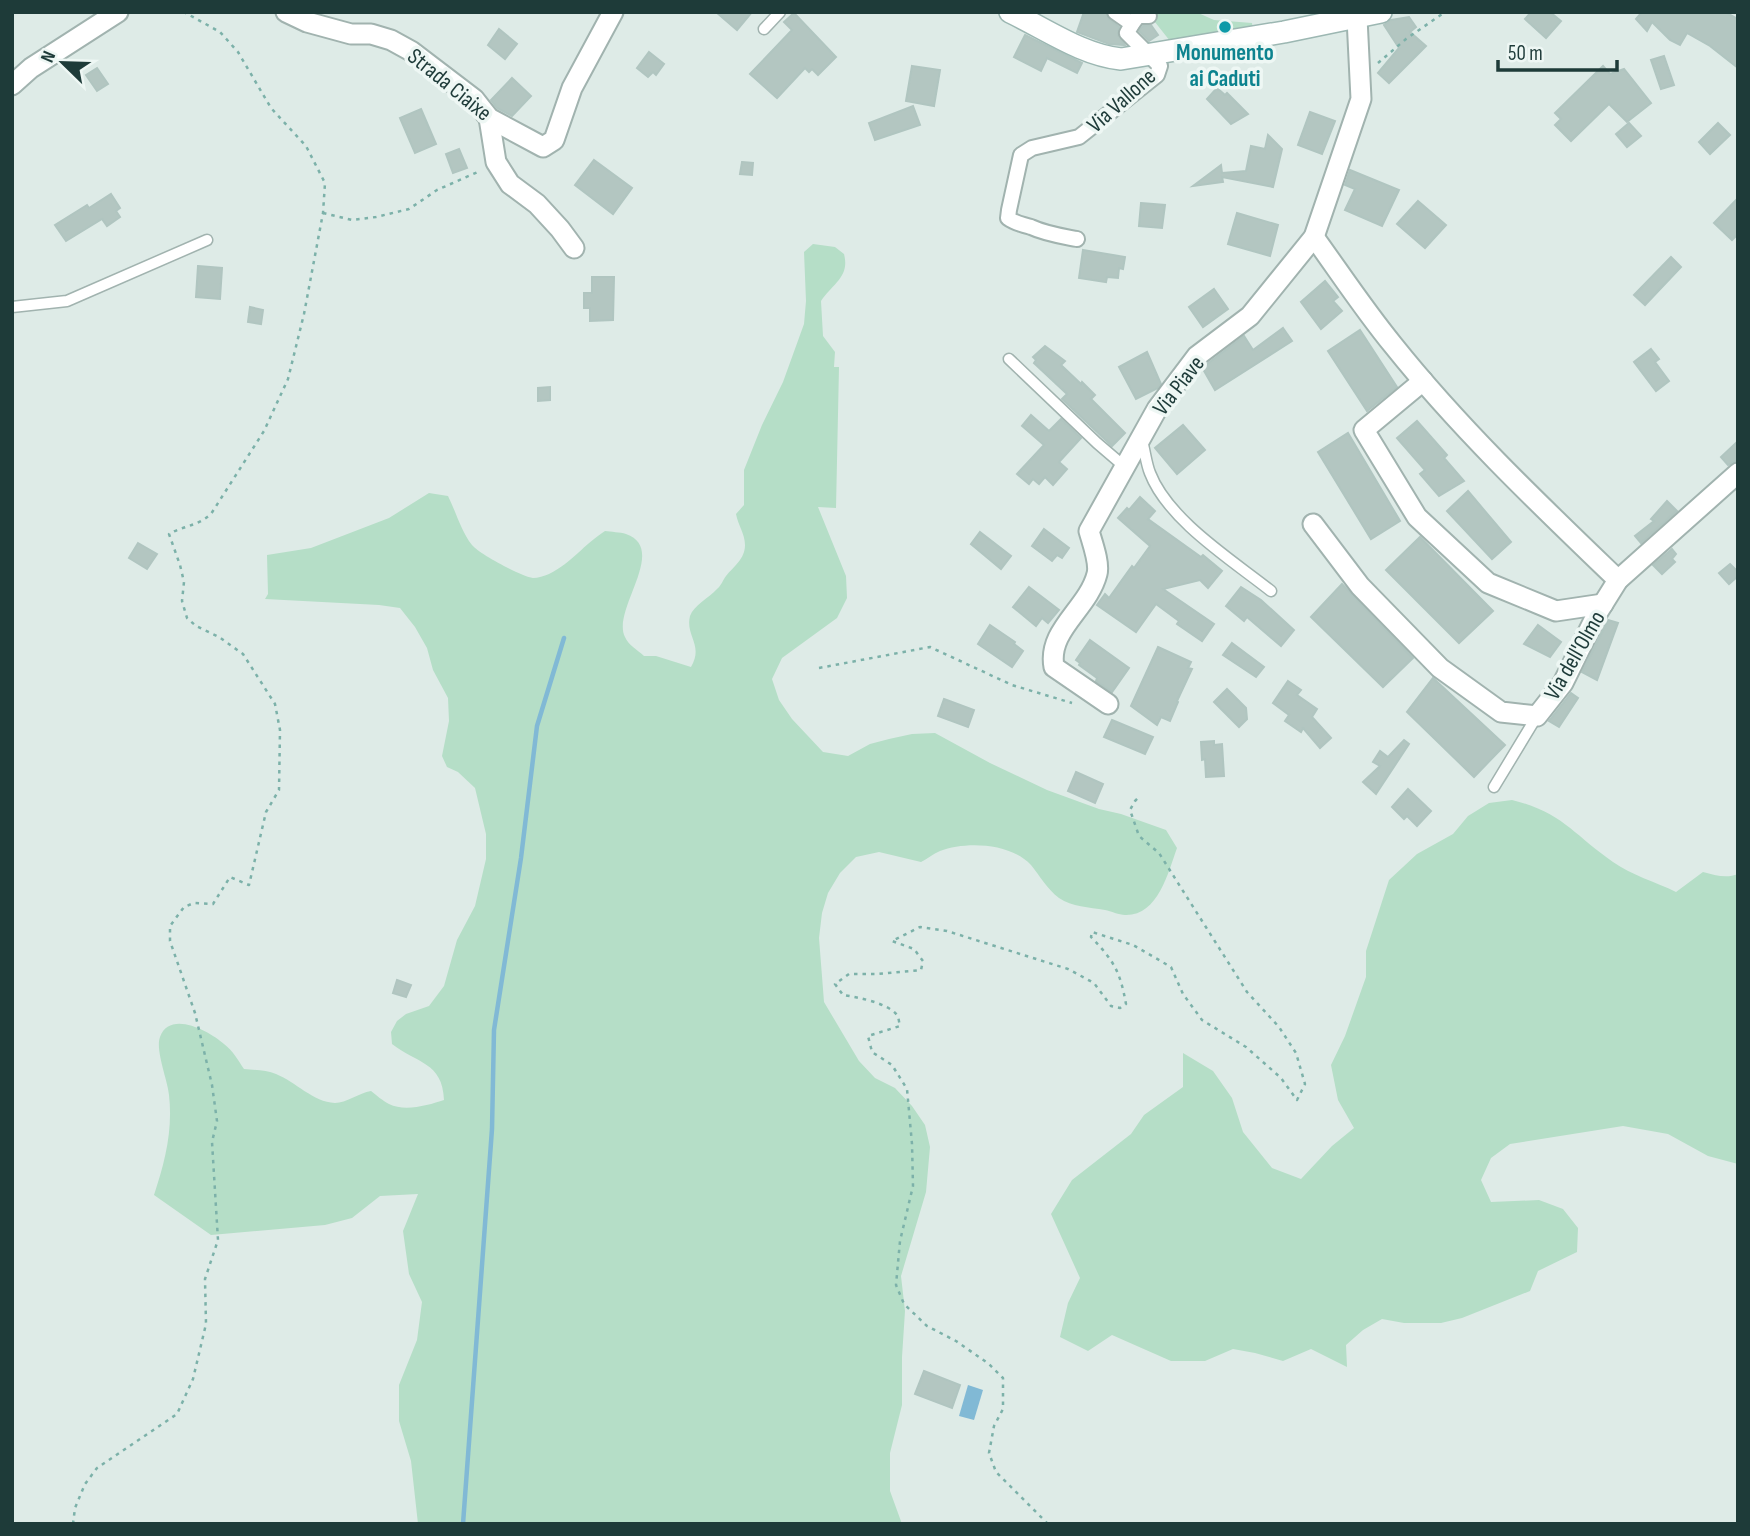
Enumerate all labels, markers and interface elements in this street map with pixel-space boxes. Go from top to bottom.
marker: Monumento ai Caduti [1217,19,1233,35]
north arrow [28,28,98,98]
scale bar [1498,28,1617,72]
place label: Monumento ai Caduti [1176,39,1274,93]
text: 50 m [1508,41,1543,66]
street label: Strada Ciaixe [402,42,497,127]
text: N [36,48,61,66]
street label: Via Vallone [1082,63,1162,139]
street label: Via Piave [1147,350,1211,421]
street label: Via dell'Olmo [1538,606,1612,705]

